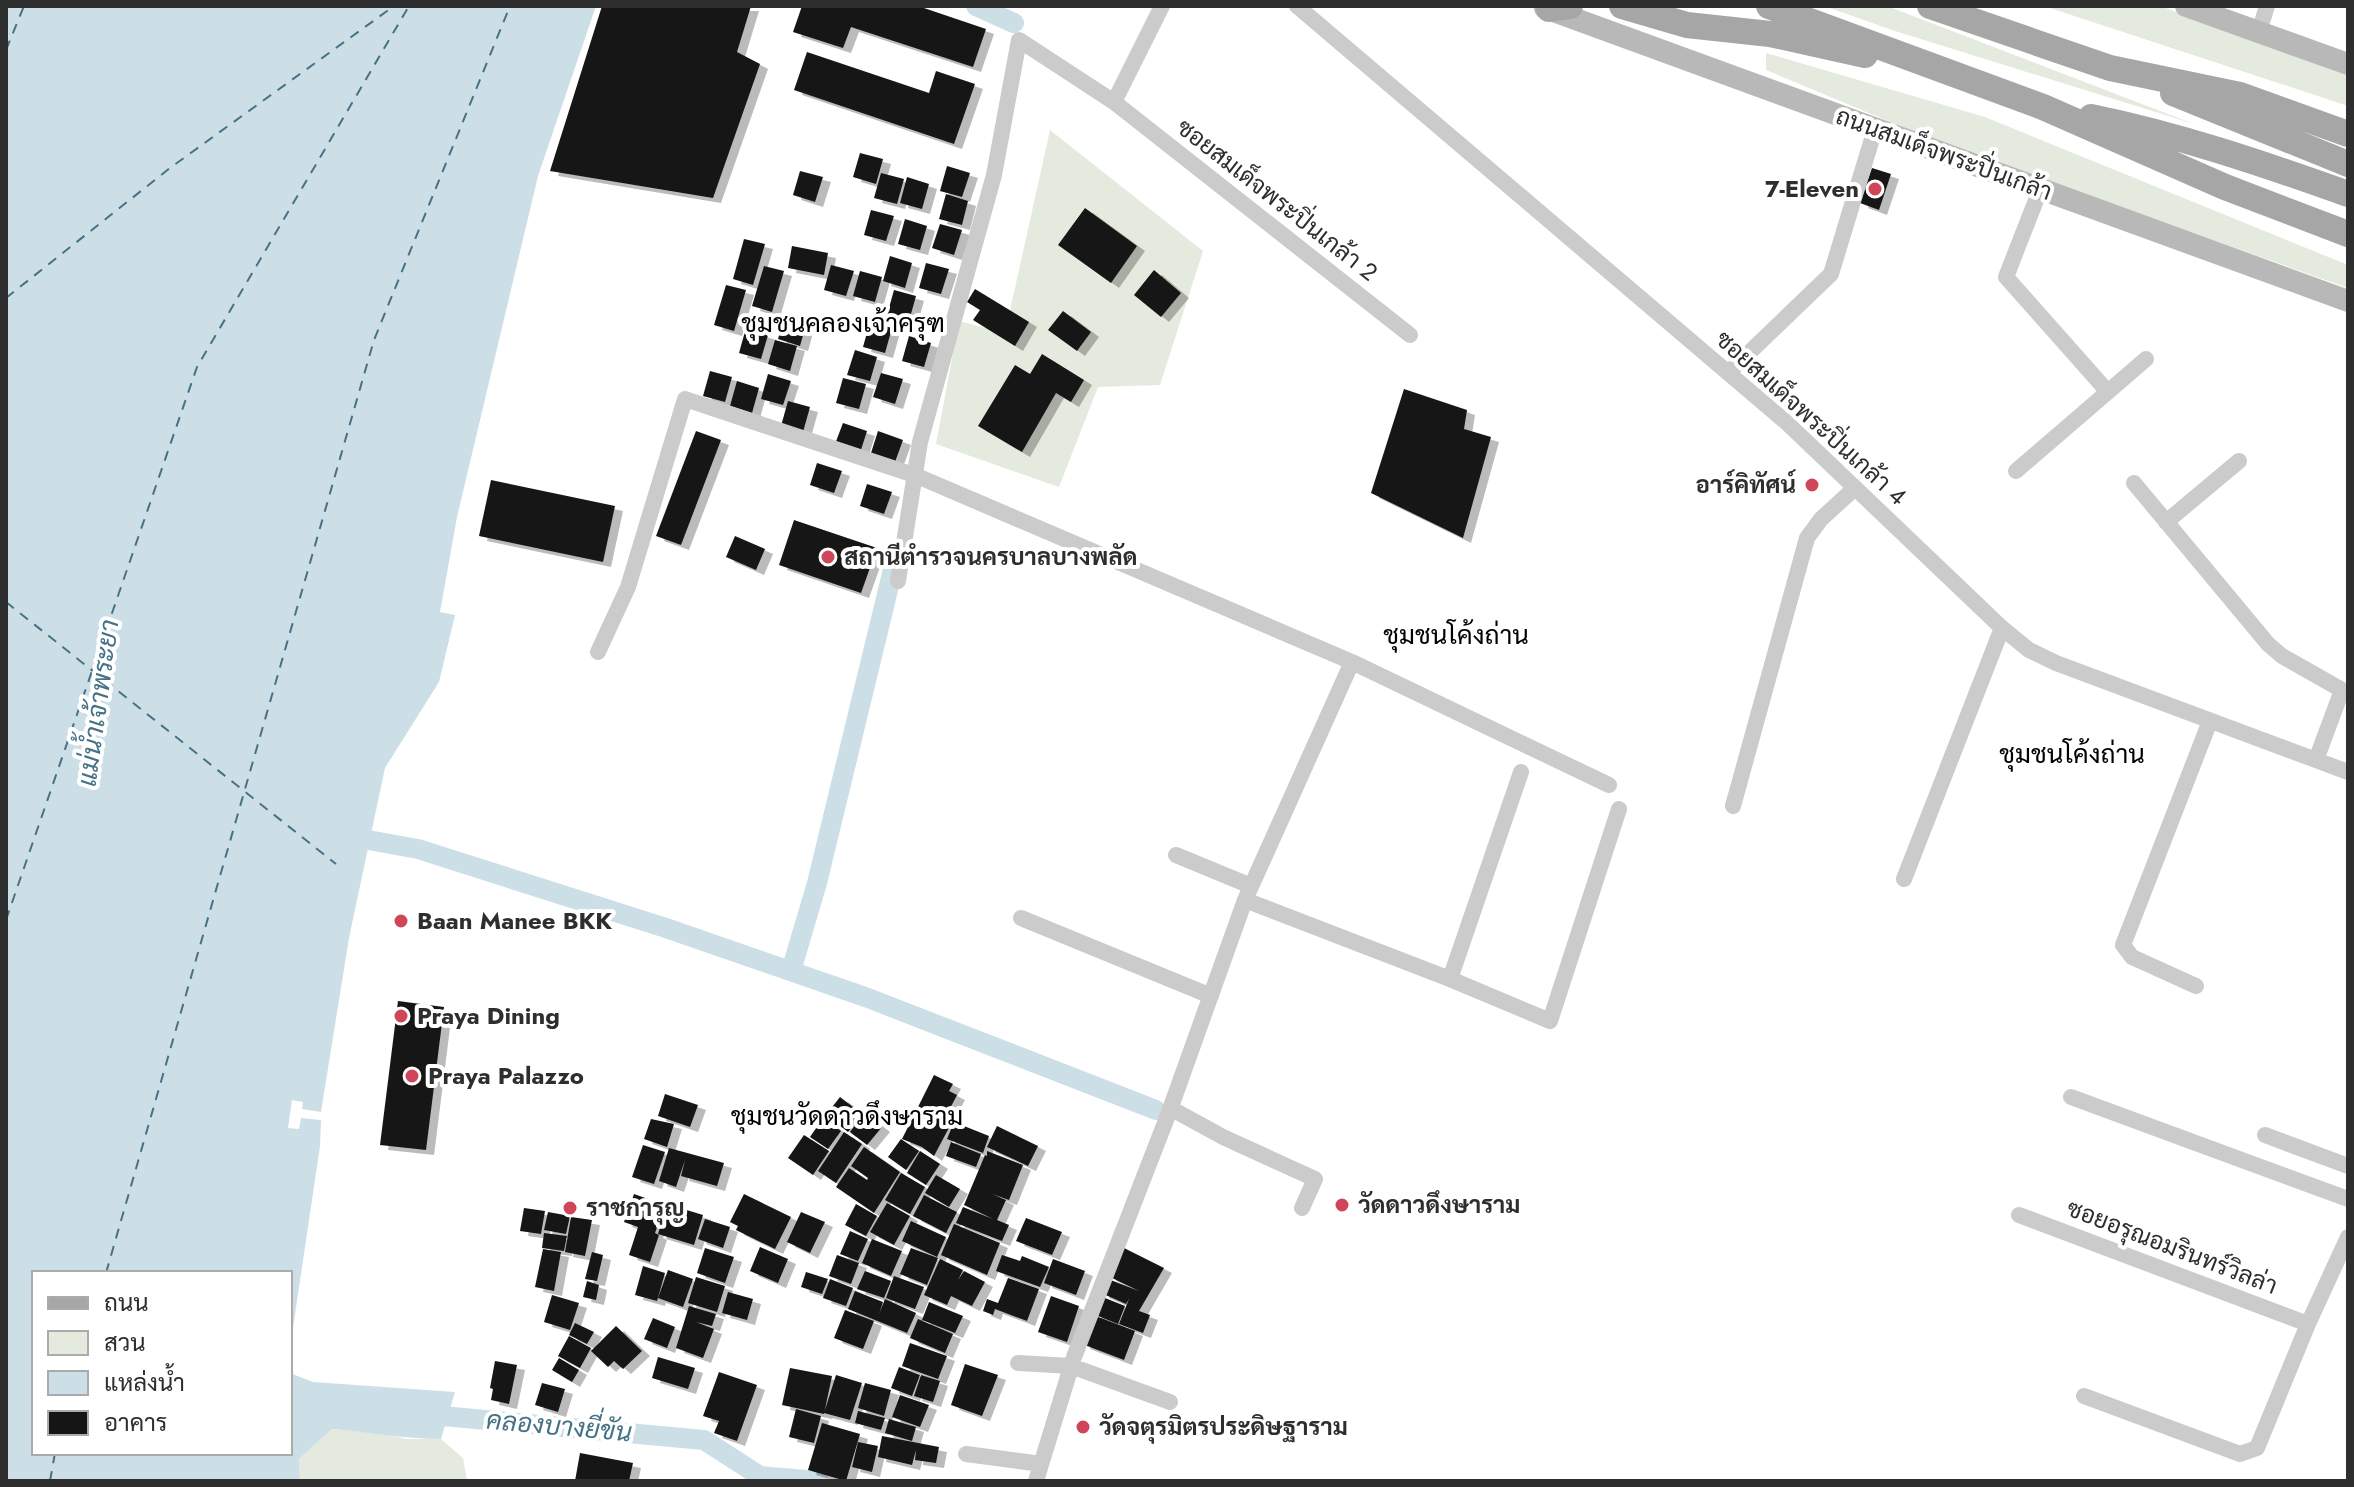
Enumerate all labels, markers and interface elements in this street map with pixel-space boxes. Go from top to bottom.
street label: ถนนสมเด็จพระปิ่นเกล้า [1831,96,2058,209]
street label: ซอยสมเด็จพระปิ่นเกล้า 2 [1169,108,1386,289]
place label: 7-Eleven [1765,171,1859,206]
marker: 7-Eleven [1866,180,1884,198]
district label: ชุมชนคลองเจ้าครุฑ [741,304,945,342]
street label: ซอยสมเด็จพระปิ่นเกล้า 4 [1708,321,1916,513]
place label: อาร์คิทัศน์ [1696,467,1797,502]
marker: อาร์คิทัศน์ [1803,476,1821,494]
place label: สถานีตำรวจนครบาลบางพลัด [844,539,1138,574]
marker: สถานีตำรวจนครบาลบางพลัด [819,548,837,566]
district label: ชุมชนโค้งถ่าน [1383,616,1529,654]
water label: แม่น้ำเจ้าพระยา [66,617,129,789]
district label: ชุมชนโค้งถ่าน [1999,735,2145,773]
place label: Baan Manee BKK [417,903,612,938]
marker: Baan Manee BKK [392,912,410,930]
place label: Praya Dining [417,998,560,1033]
marker: Praya Dining [392,1007,410,1025]
place label: Praya Palazzo [428,1058,584,1093]
marker: Praya Palazzo [403,1067,421,1085]
district label: ชุมชนวัดดาวดึงษาราม [731,1097,963,1135]
place label: วัดดาวดึงษาราม [1358,1187,1520,1222]
place label: ราชการุญ [586,1190,685,1225]
street label: ซอยอรุณอมรินทร์วิลล่า [2062,1190,2283,1303]
marker: วัดดาวดึงษาราม [1333,1196,1351,1214]
marker: ราชการุญ [561,1199,579,1217]
legend [32,1271,292,1455]
text: ถนน [104,1285,149,1320]
text: สวน [104,1325,146,1360]
text: แหล่งน้ำ [104,1363,185,1400]
water label: คลองบางยี่ขัน [485,1398,634,1451]
text: อาคาร [104,1405,167,1440]
place label: วัดจตุรมิตรประดิษฐาราม [1099,1409,1348,1444]
marker: วัดจตุรมิตรประดิษฐาราม [1074,1418,1092,1436]

